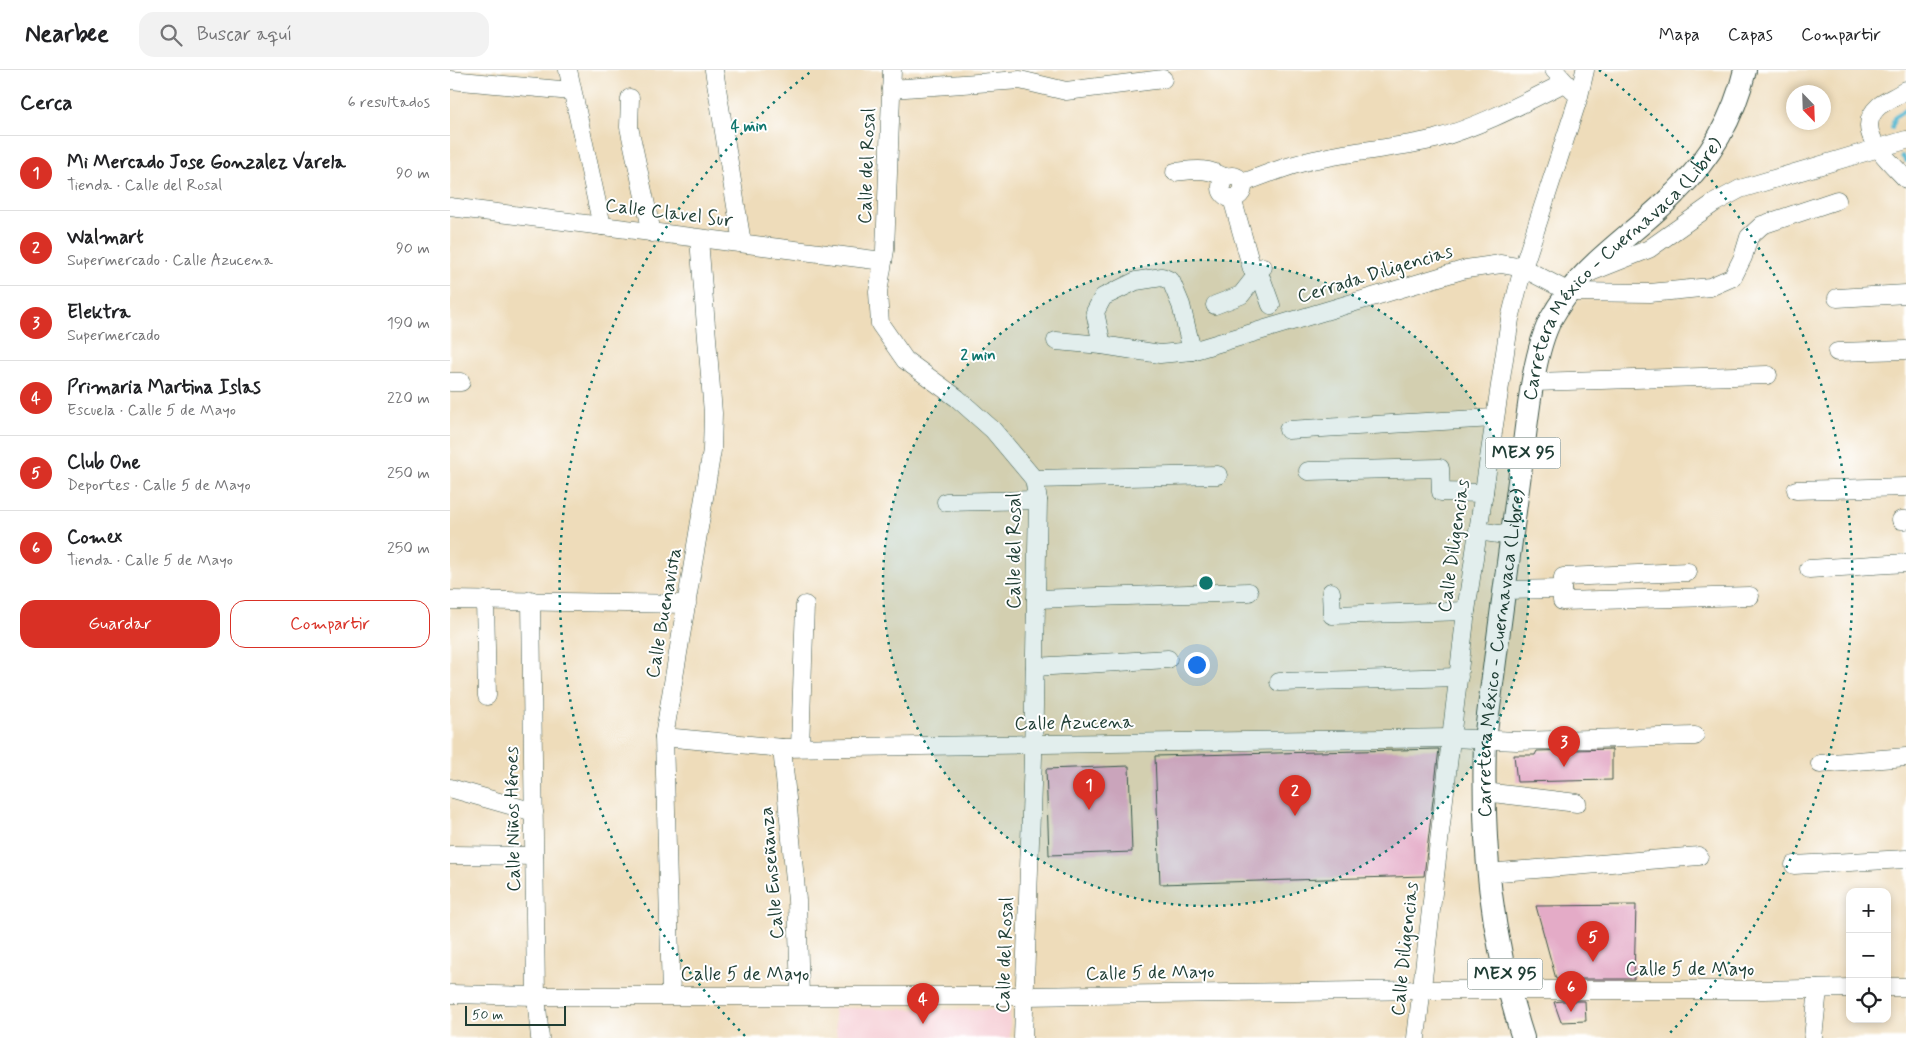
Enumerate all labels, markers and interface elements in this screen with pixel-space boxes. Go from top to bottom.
search box [139,12,489,57]
text: Nearbee [25,19,109,50]
icon: search [157,21,185,49]
text: Buscar aquí [197,22,292,47]
text: Mapa [1659,23,1700,47]
text: Capas [1728,23,1773,47]
text: Compartir [1801,23,1881,47]
north arrow [1786,85,1831,130]
text: Cerca [20,89,73,117]
text: 6 resultados [348,92,430,113]
street label: Calle del Rosal [852,107,882,224]
text: 4 min [731,117,767,137]
street label: Carretera México - Cuernavaca (Libre) [1517,133,1728,402]
text: Mi Mercado Jose Gonzalez Varela [67,150,346,175]
text: 1 [32,163,40,184]
text: 90 m [396,163,430,184]
text: Tienda · Calle del Rosal [67,175,222,196]
street label: Calle Clavel Sur [604,193,734,233]
text: Walmart [67,225,144,250]
text: 2 [32,238,40,259]
text: 90 m [396,238,430,259]
street label: Cerrada Diligencias [1294,238,1457,310]
text: Supermercado · Calle Azucena [67,250,273,271]
text: Elektra [67,300,130,325]
text: 3 [32,313,40,334]
text: 190 m [387,313,430,334]
text: Supermercado [67,325,160,346]
text: 2 min [960,346,996,366]
text: Primaria Martina Islas [67,375,261,400]
text: 4 [31,388,41,409]
text: 220 m [387,388,430,409]
text: Escuela · Calle 5 de Mayo [67,400,236,421]
road number: MEX 95 [1486,438,1560,468]
text: Club One [67,450,140,475]
text: 5 [31,463,41,484]
text: 250 m [387,463,430,484]
text: Deportes · Calle 5 de Mayo [67,475,251,496]
street label: Calle Diligencias [1432,477,1477,614]
street label: Carretera México - Cuernavaca (Libre) [1472,487,1530,818]
street label: Calle del Rosal [1002,493,1027,609]
text: Comex [67,525,122,550]
text: 6 [32,538,40,559]
text: 250 m [387,538,430,559]
street label: Calle Buenavista [640,546,688,680]
text: Tienda · Calle 5 de Mayo [67,550,233,571]
centre of rings [1197,574,1215,592]
button: Guardar [20,600,220,648]
button: Compartir [230,600,430,648]
your location [1184,652,1210,678]
street label: Calle Azucena [1014,709,1134,737]
pin: 3 [1548,726,1580,767]
street label: Calle Niños Héroes [499,745,527,892]
pin: 1 [1073,769,1105,810]
pin: 2 [1279,775,1311,816]
street label: Calle Enseñanza [754,806,790,940]
street label: Calle Diligencias [1386,880,1426,1017]
map controls [1846,888,1891,1023]
button: + [1846,888,1891,933]
street label: Calle del Rosal [990,896,1020,1013]
pin: 5 [1577,921,1609,962]
button: − [1846,933,1891,978]
street label: Calle 5 de Mayo [1626,957,1754,982]
street label: Calle 5 de Mayo [1085,959,1215,987]
road number: MEX 95 [1468,959,1542,990]
street label: Calle 5 de Mayo [681,962,809,987]
pin: 6 [1555,971,1587,1012]
button: locate [1846,978,1891,1023]
pin: 4 [907,983,939,1024]
scale bar [465,1003,566,1026]
text: 50 m [472,1006,503,1024]

